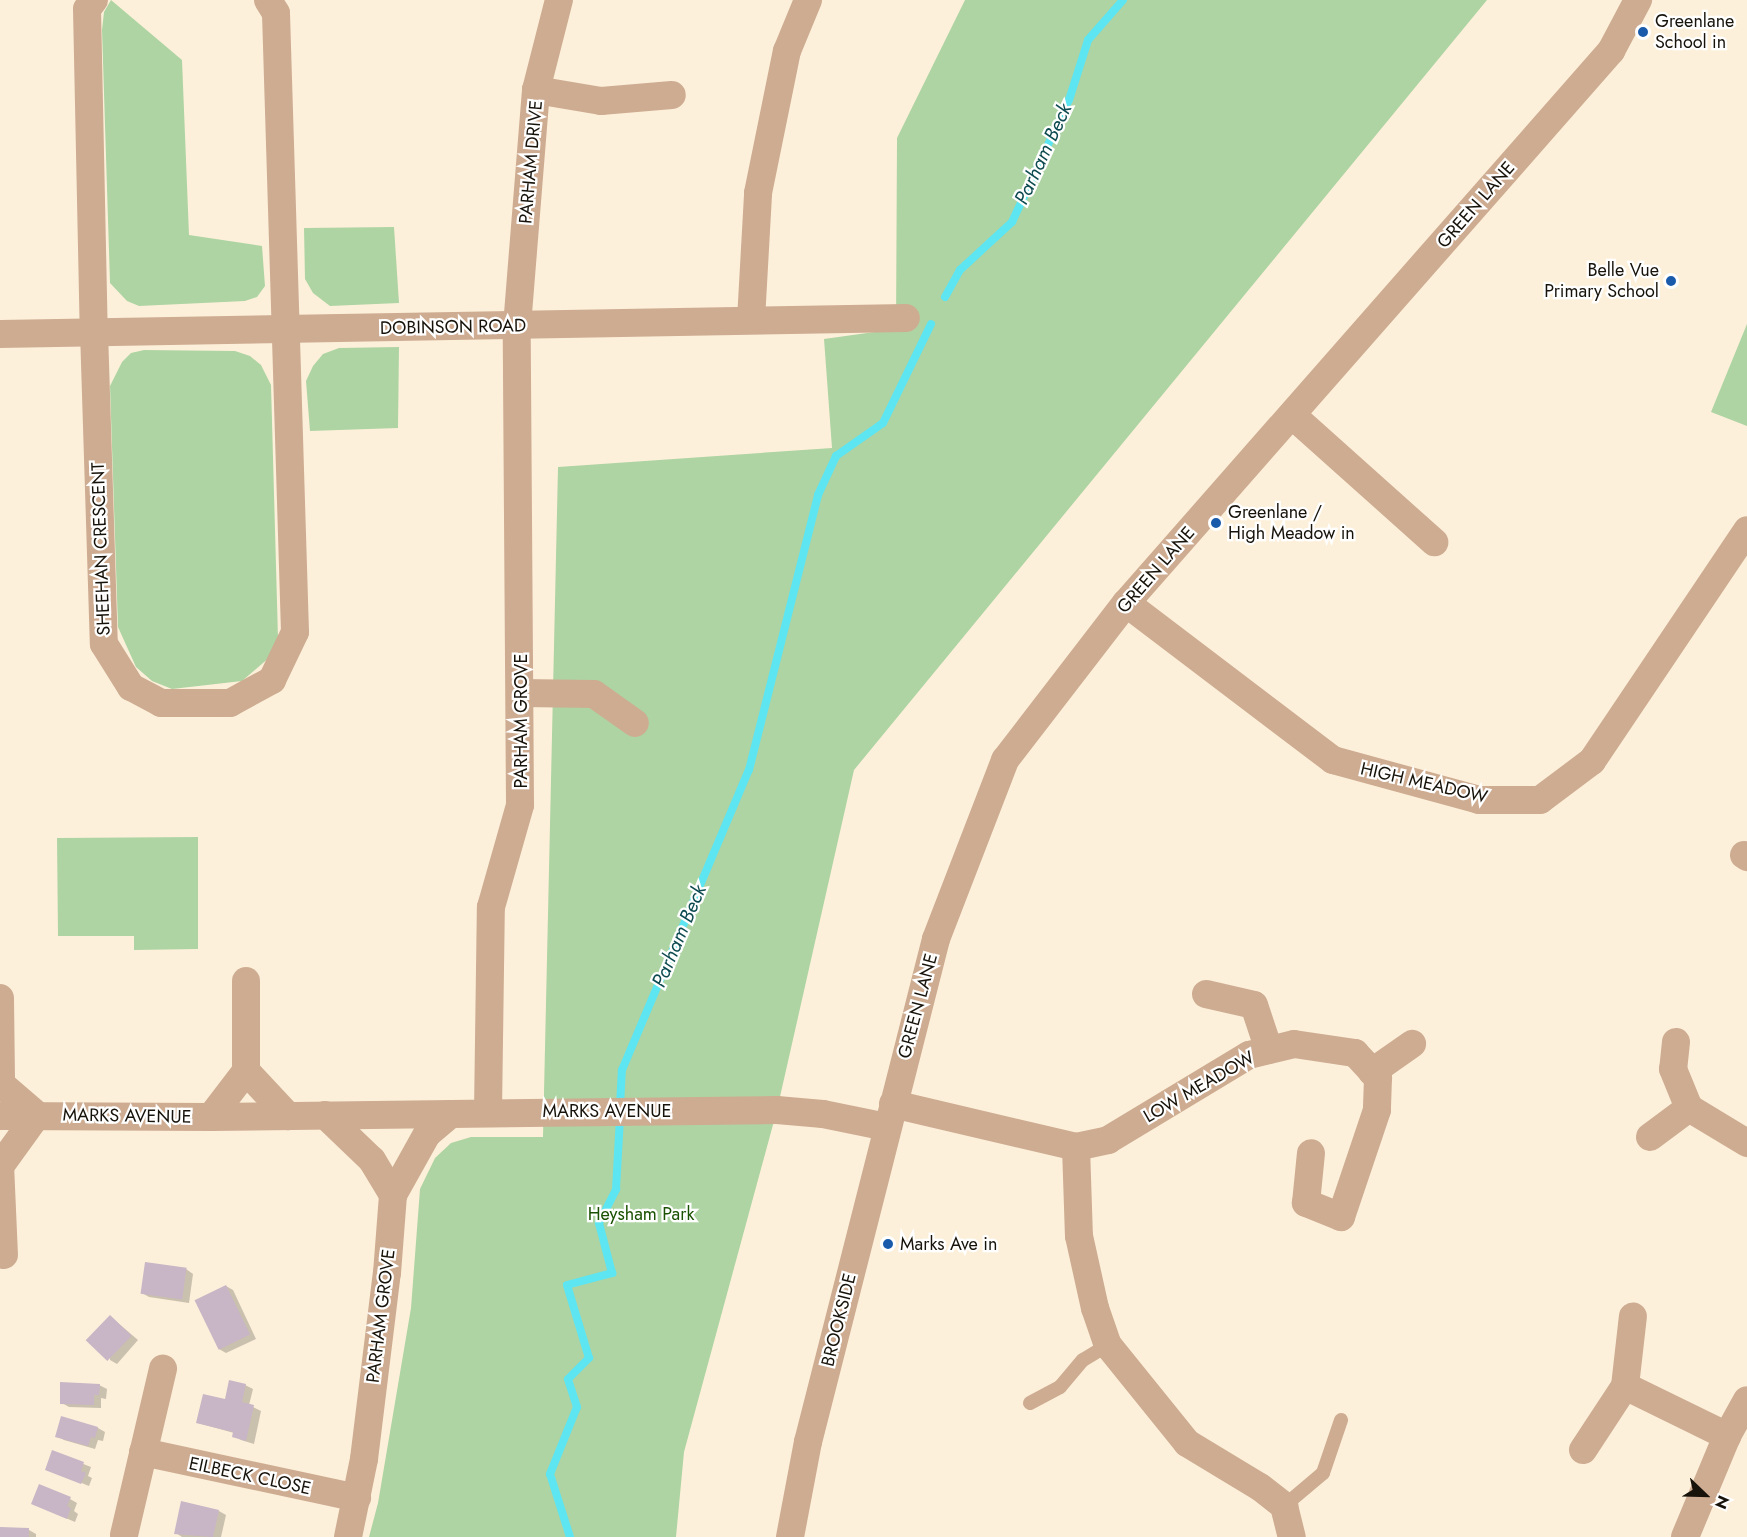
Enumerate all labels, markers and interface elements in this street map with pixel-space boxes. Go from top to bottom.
place label: Greenlane School in [1655,11,1734,54]
marker: Greenlane School in [1636,25,1650,39]
street label: PARHAM DRIVE [515,99,547,225]
water label: Parham Beck [1009,100,1077,208]
street label: GREEN LANE [1433,157,1519,253]
place label: Belle Vue Primary School [1544,260,1659,302]
marker: Belle Vue Primary School [1664,274,1678,288]
street label: DOBINSON ROAD [380,315,526,339]
street label: SHEEHAN CRESCENT [87,462,115,636]
place label: Greenlane / High Meadow in [1228,502,1355,544]
marker: Greenlane / High Meadow in [1209,516,1223,530]
street label: GREEN LANE [1113,522,1199,618]
street label: PARHAM GROVE [510,654,532,788]
street label: HIGH MEADOW [1358,758,1490,808]
water label: Parham Beck [647,881,711,991]
street label: GREEN LANE [894,951,942,1061]
street label: LOW MEADOW [1140,1047,1258,1127]
street label: MARKS AVENUE [543,1100,671,1122]
street label: MARKS AVENUE [62,1104,192,1128]
park label: Heysham Park [588,1203,694,1225]
place label: Marks Ave in [900,1233,997,1255]
marker: Marks Ave in [881,1237,895,1251]
street label: PARHAM GROVE [362,1248,400,1384]
street label: BROOKSIDE [817,1271,861,1369]
street label: EILBECK CLOSE [187,1453,313,1499]
north arrow [1675,1465,1735,1525]
text: N [1709,1492,1735,1513]

